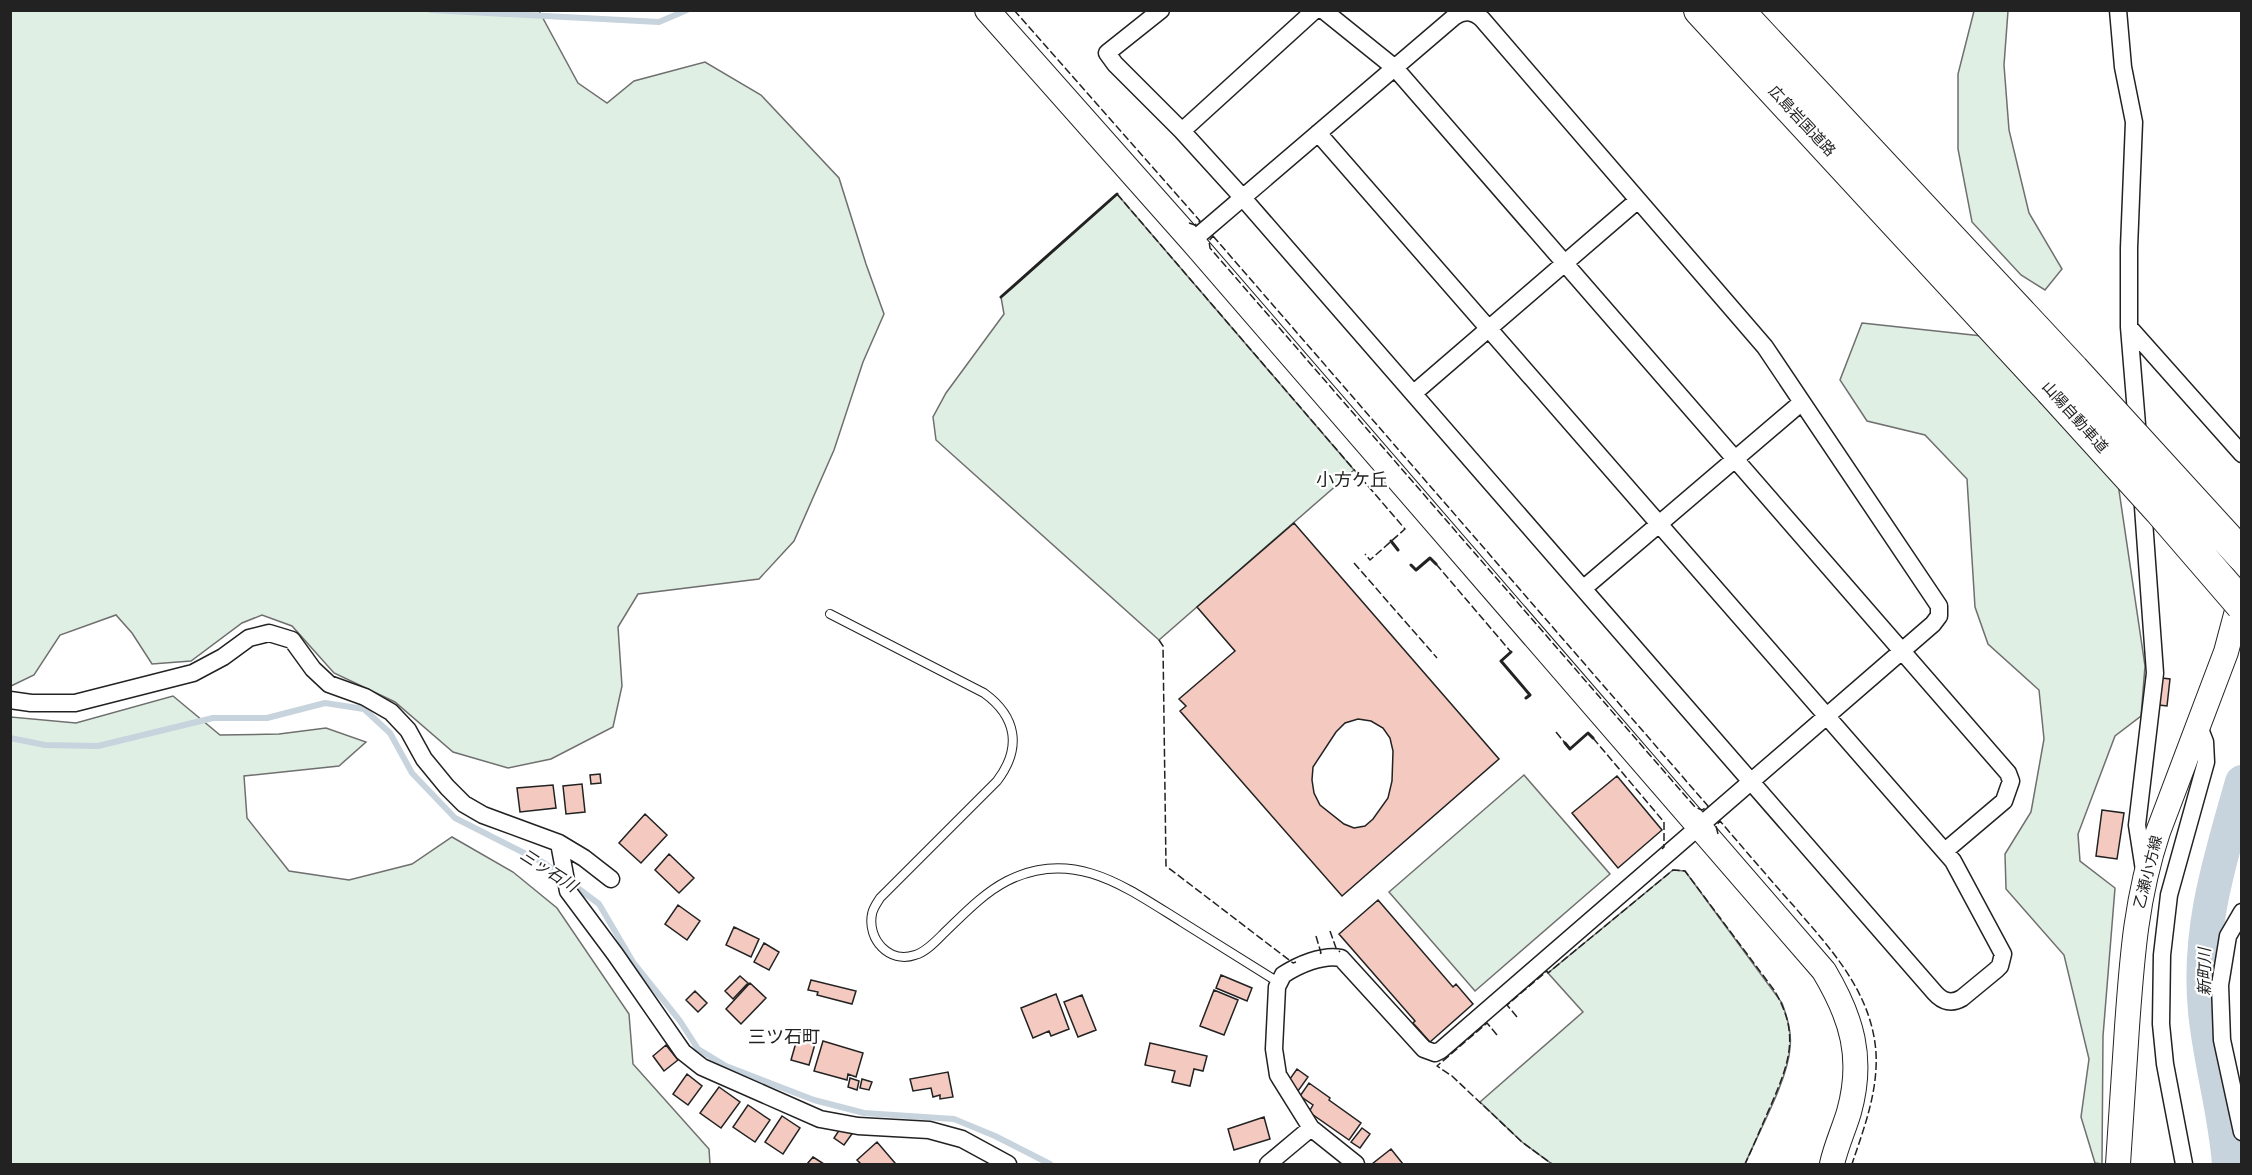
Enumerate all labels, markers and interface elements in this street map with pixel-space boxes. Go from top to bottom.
street label: 広島岩国道路 [1764,81,1841,161]
street label: 山陽自動車道 [2037,376,2113,457]
district label: 小方ケ丘 [1316,467,1388,491]
street label: 乙瀬小方線 [2128,833,2167,911]
water label: 三ッ石川 [516,843,583,898]
water label: 新町川 [2193,946,2215,996]
district label: 三ツ石町 [748,1024,820,1048]

